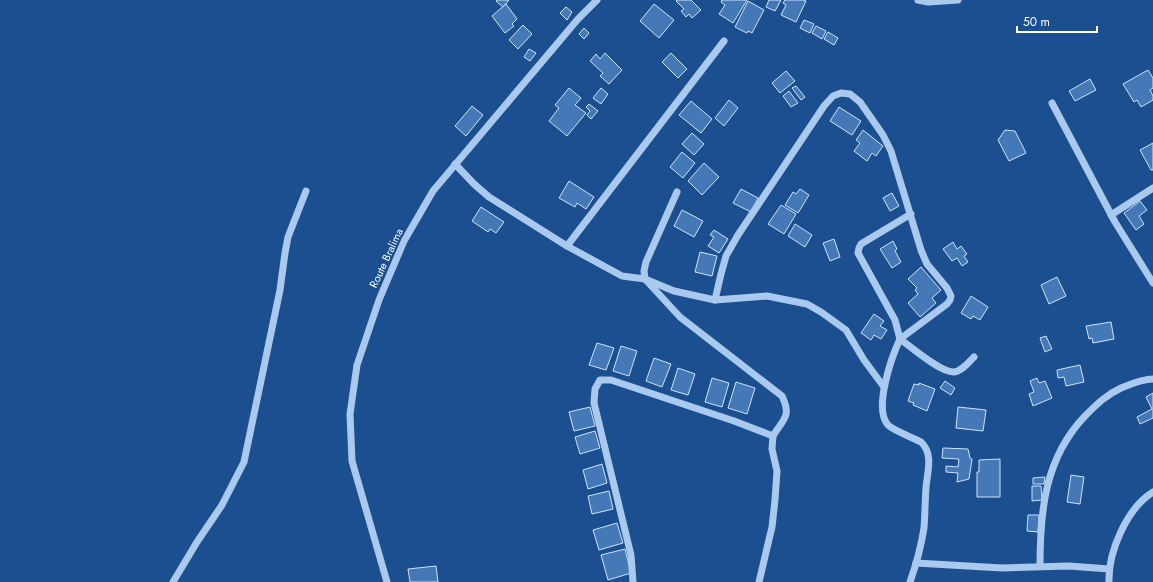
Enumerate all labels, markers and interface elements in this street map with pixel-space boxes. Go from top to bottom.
scale bar [1017,8,1097,34]
text: 50 m [1023,13,1050,31]
street label: Route Bralima [365,226,407,290]

